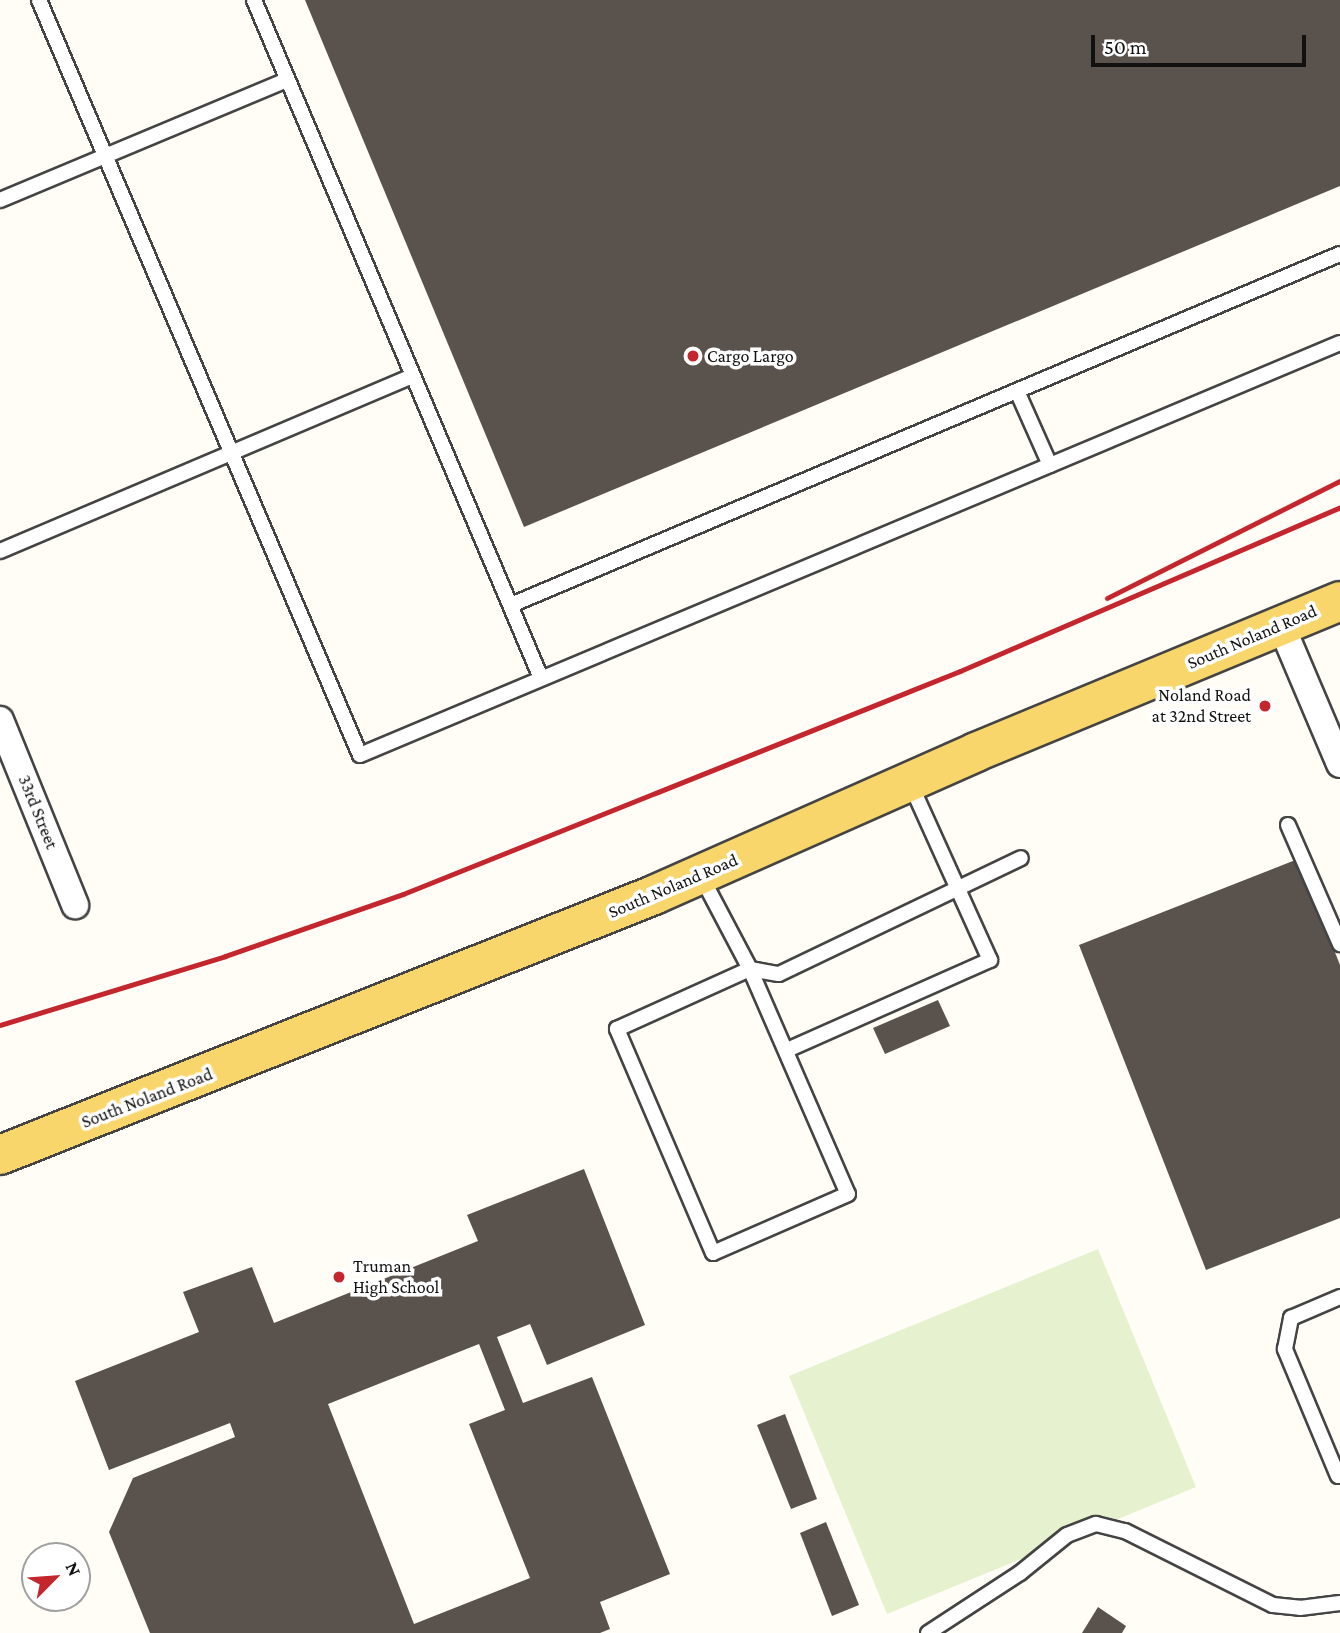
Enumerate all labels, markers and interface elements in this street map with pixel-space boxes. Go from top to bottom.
scale bar [1095,21,1310,65]
text: 50 m [1104,35,1147,59]
place label: Cargo Largo [707,345,794,367]
marker: Cargo Largo [685,348,701,364]
street label: South Noland Road [1184,600,1320,674]
place label: Noland Road at 32nd Street [1152,685,1251,728]
marker: Noland Road at 32nd Street [1257,698,1273,714]
street label: 33rd Street [13,772,63,852]
street label: South Noland Road [605,849,741,923]
street label: South Noland Road [78,1063,216,1133]
place label: Truman High School [353,1256,439,1298]
marker: Truman High School [331,1269,347,1285]
north arrow [21,1542,91,1612]
text: N [61,1558,86,1579]

